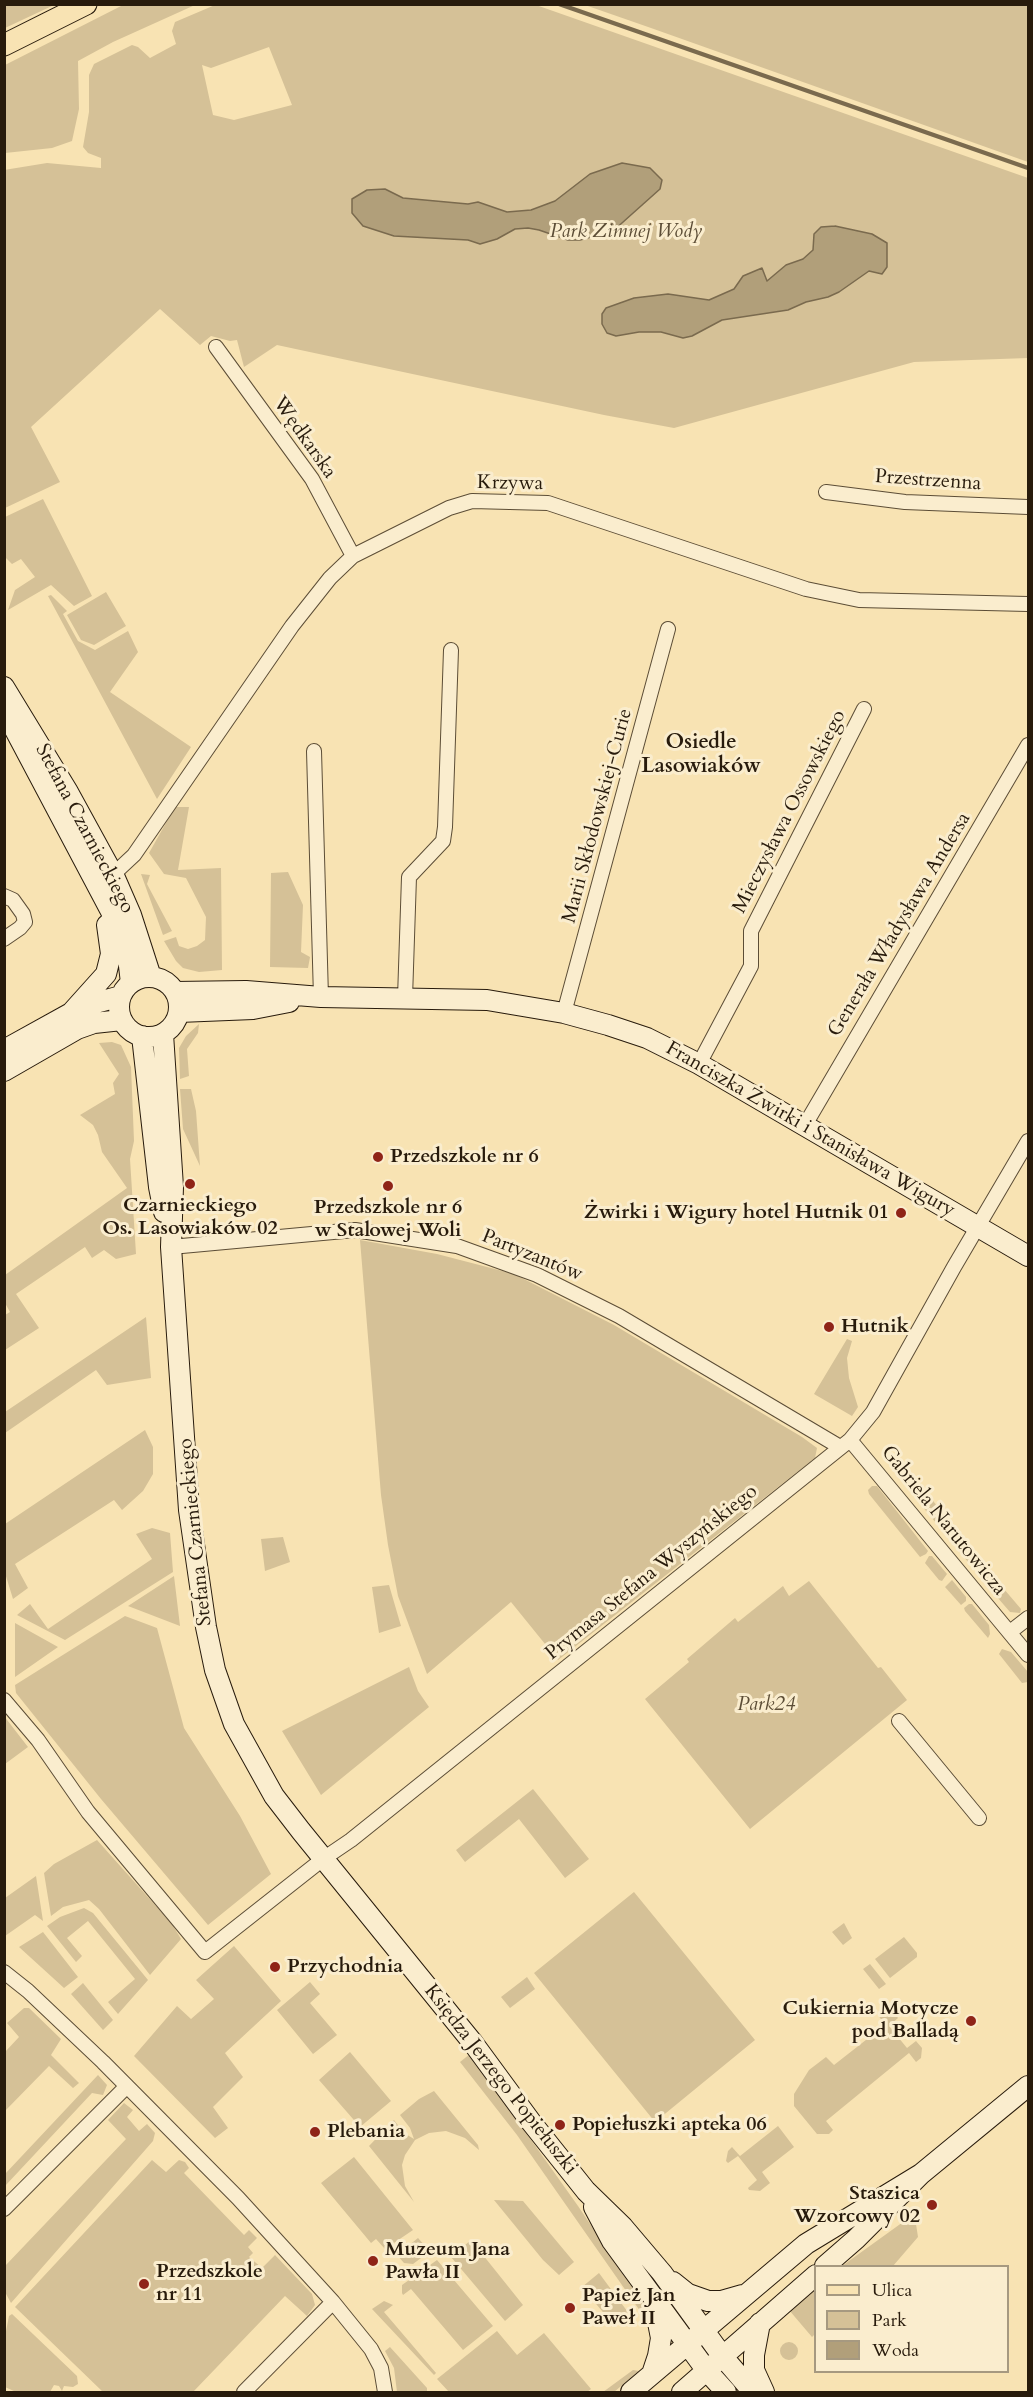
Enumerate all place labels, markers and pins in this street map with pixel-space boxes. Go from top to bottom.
place label: Przedszkole nr 6 [390,1145,539,1169]
marker: Przedszkole nr 6 [371,1150,385,1164]
marker: Czarnieckiego Os. Lasowiaków 02 [183,1177,197,1191]
marker: Przedszkole nr 6 w Stalowej Woli [381,1179,395,1193]
place label: Czarnieckiego Os. Lasowiaków 02 [102,1194,278,1241]
place label: Przedszkole nr 6 w Stalowej Woli [314,1196,462,1243]
place label: Żwirki i Wigury hotel Hutnik 01 [584,1201,889,1225]
marker: Żwirki i Wigury hotel Hutnik 01 [894,1206,908,1220]
place label: Hutnik [841,1315,909,1339]
marker: Hutnik [822,1320,836,1334]
place label: Przychodnia [287,1955,403,1979]
marker: Przychodnia [268,1960,282,1974]
place label: Cukiernia Motycze pod Balladą [782,1997,959,2044]
marker: Cukiernia Motycze pod Balladą [964,2014,978,2028]
place label: Popiełuszki apteka 06 [572,2113,767,2137]
marker: Popiełuszki apteka 06 [553,2118,567,2132]
place label: Plebania [327,2120,405,2144]
marker: Plebania [308,2125,322,2139]
place label: Staszica Wzorcowy 02 [794,2182,920,2229]
marker: Staszica Wzorcowy 02 [925,2198,939,2212]
place label: Muzeum Jana Pawła II [385,2238,510,2285]
marker: Muzeum Jana Pawła II [366,2254,380,2268]
place label: Przedszkole nr 11 [156,2260,263,2307]
marker: Przedszkole nr 11 [137,2277,151,2291]
place label: Papież Jan Paweł II [582,2284,675,2331]
marker: Papież Jan Paweł II [563,2301,577,2315]

